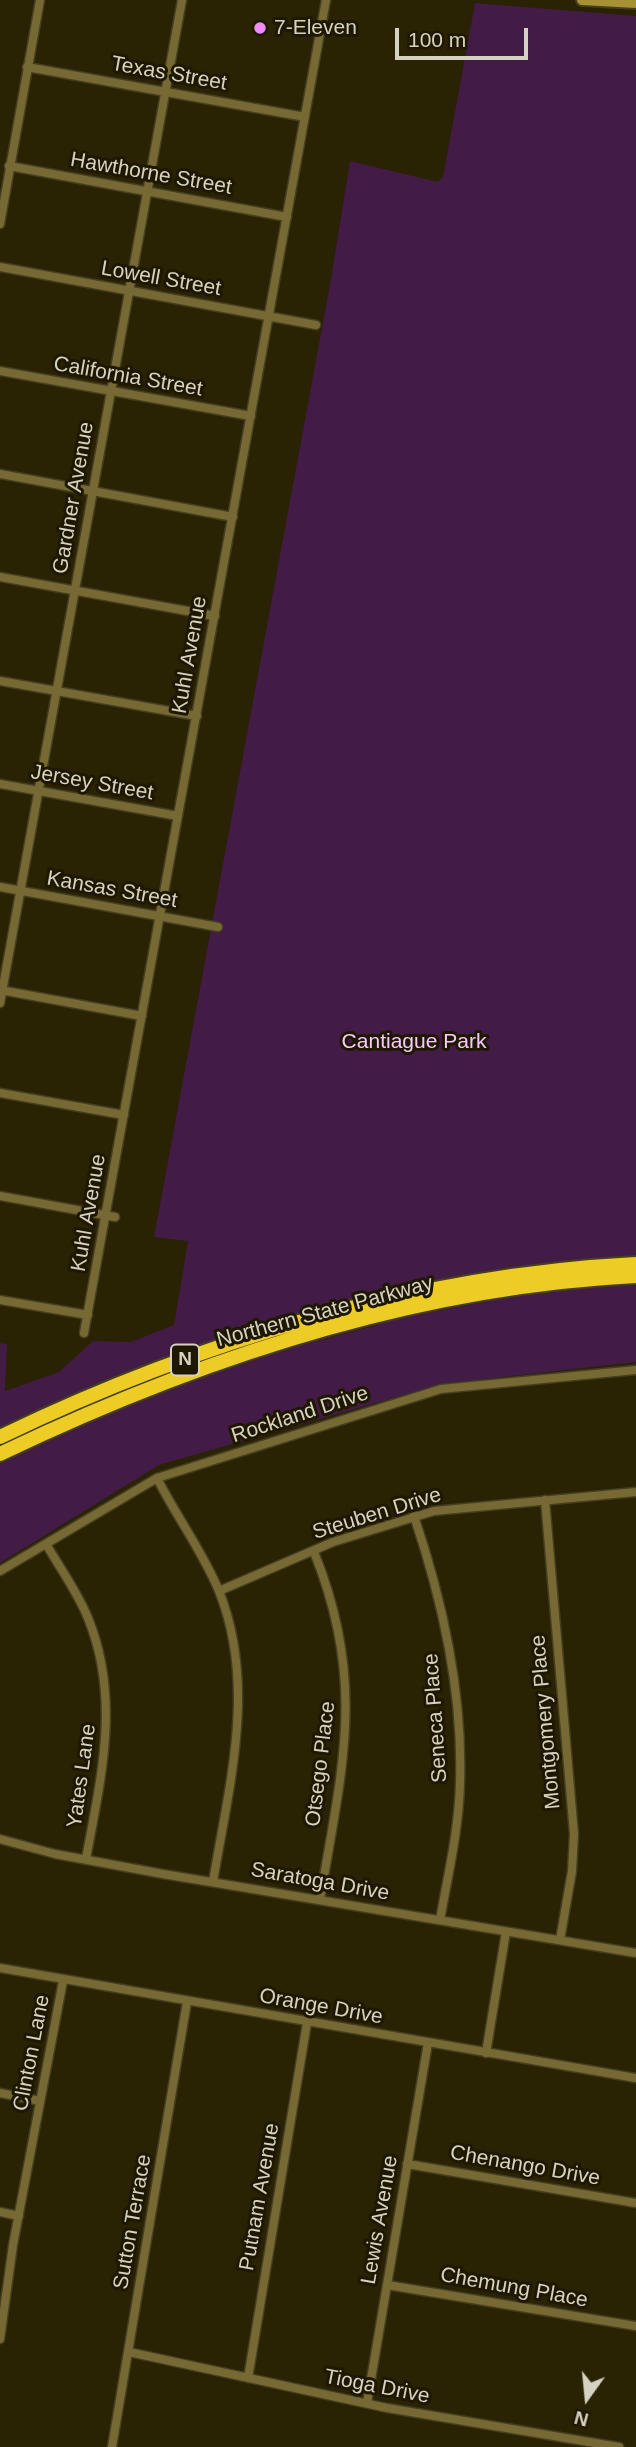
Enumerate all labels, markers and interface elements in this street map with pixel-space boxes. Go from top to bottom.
scale bar [398,14,531,58]
place label: 7-Eleven [274,15,357,41]
marker: 7-Eleven [252,20,268,36]
text: 100 m [408,28,466,51]
street label: Texas Street [109,51,229,97]
street label: Hawthorne Street [68,147,234,201]
street label: Lowell Street [99,256,223,302]
street label: California Street [52,352,204,402]
street label: Gardner Avenue [48,420,100,576]
street label: Kuhl Avenue [167,594,213,716]
street label: Jersey Street [29,760,155,806]
street label: Kansas Street [45,866,179,914]
park label: Cantiague Park [342,1029,486,1055]
street label: Kuhl Avenue [66,1152,112,1274]
street label: Northern State Parkway [214,1271,436,1353]
road number: N [171,1344,199,1376]
street label: Rockland Drive [228,1381,372,1449]
street label: Steuben Drive [310,1482,444,1546]
street label: Montgomery Place [526,1634,566,1810]
street label: Seneca Place [419,1652,453,1784]
street label: Otsego Place [301,1700,341,1828]
street label: Yates Lane [62,1722,102,1830]
street label: Saratoga Drive [249,1857,391,1907]
street label: Orange Drive [257,1984,385,2030]
street label: Clinton Lane [8,1993,56,2113]
street label: Putnam Avenue [235,2121,285,2273]
street label: Chenango Drive [448,2140,602,2192]
street label: Sutton Terrace [109,2153,157,2291]
street label: Lewis Avenue [356,2154,404,2286]
street label: Chemung Place [438,2263,590,2313]
north arrow [552,2363,622,2433]
street label: Tioga Drive [322,2364,432,2410]
text: N [572,2407,591,2431]

